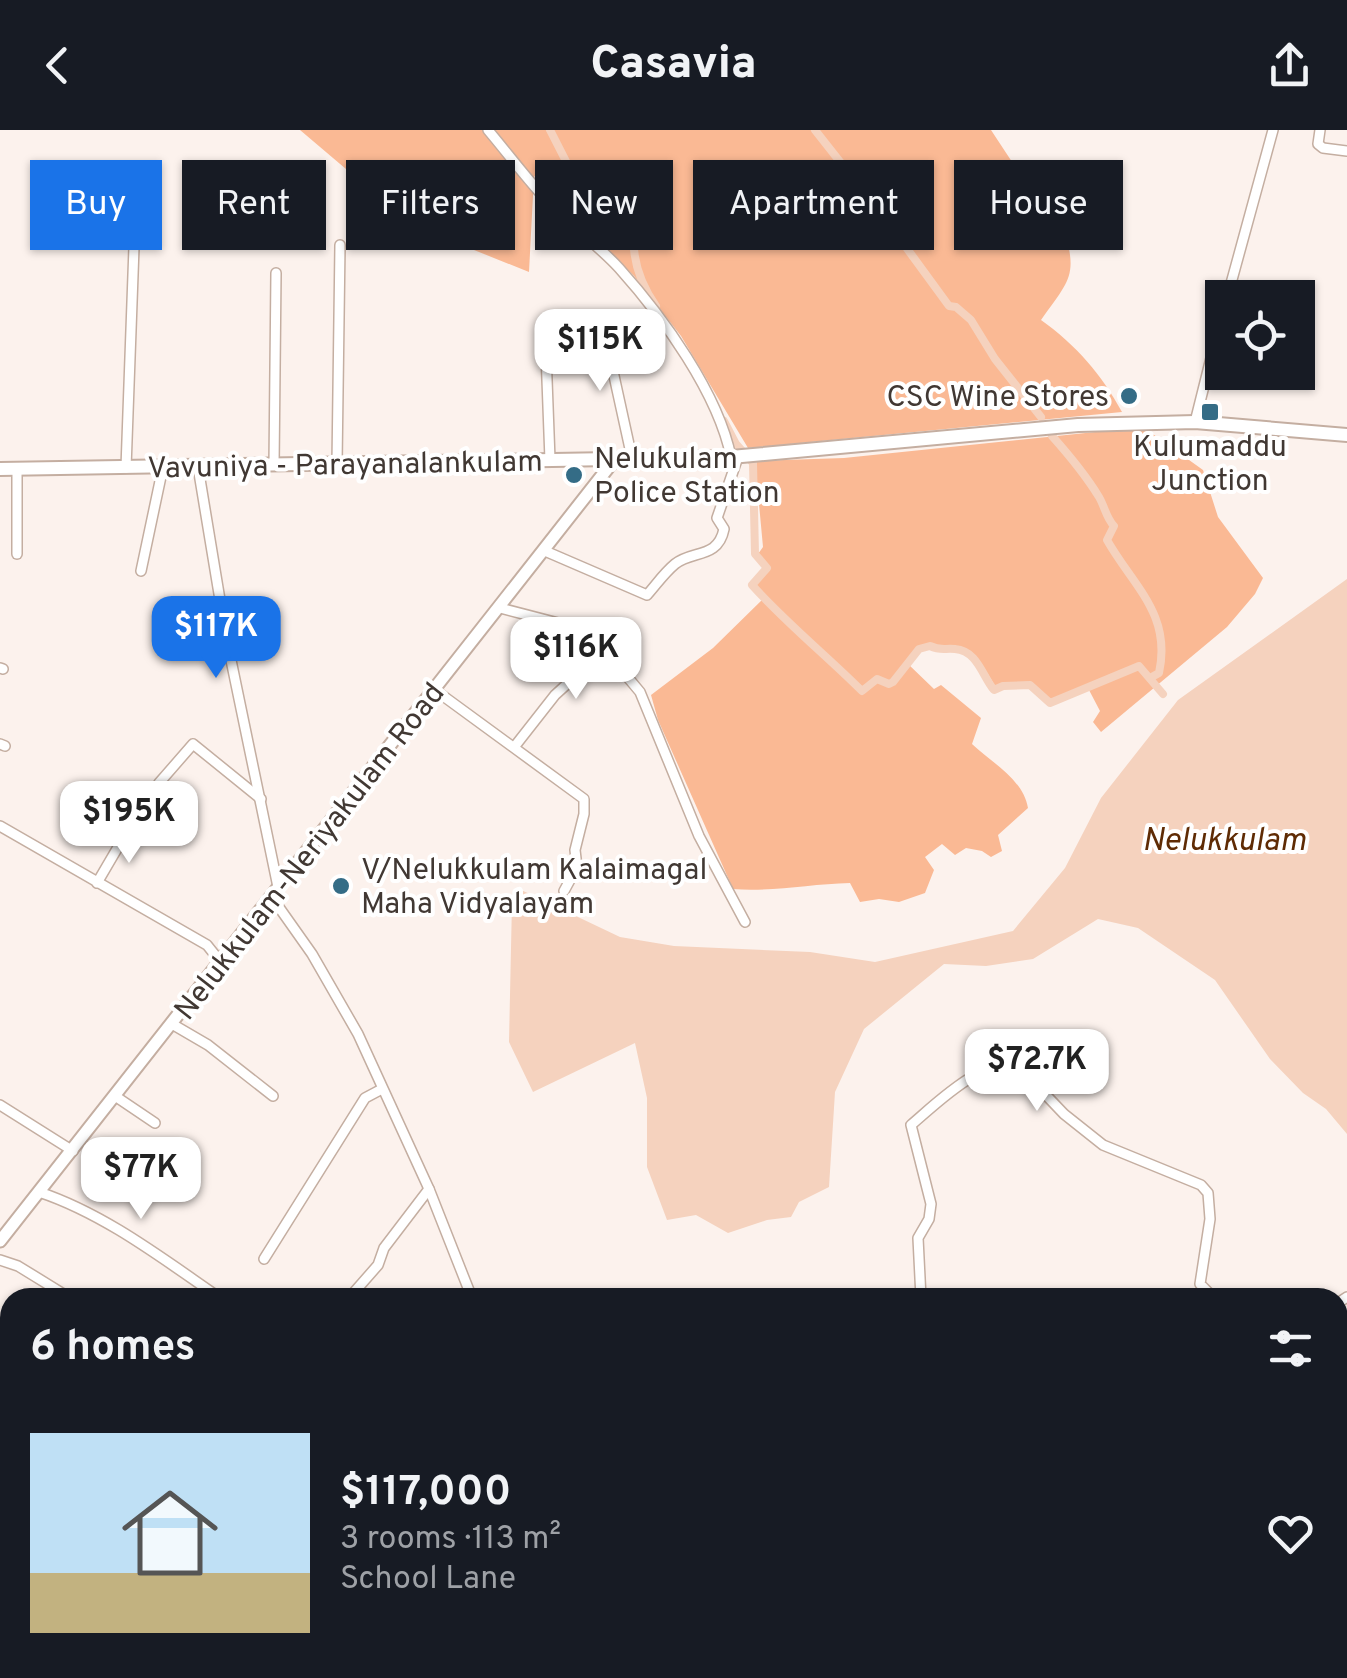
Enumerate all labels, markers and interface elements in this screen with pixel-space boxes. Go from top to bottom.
text: Casavia [591,37,756,94]
icon: back [30,38,85,93]
icon: share [1262,38,1317,93]
chip: Buy [30,160,162,250]
chip: Rent [182,160,326,250]
chip: Filters [346,160,515,250]
chip: New [535,160,673,250]
chip: Apartment [693,160,934,250]
chip: House [954,160,1123,250]
map controls [1205,280,1315,390]
button: locate [1205,280,1315,390]
pin: $115K [530,309,670,394]
text: $115K [556,321,644,361]
place label: CSC Wine Stores [886,380,1109,417]
marker: CSC Wine Stores [1118,385,1140,407]
marker: Kulumaddu Junction [1199,401,1221,423]
place label: Kulumaddu Junction [1133,430,1287,501]
place label: Nelukulam Police Station [594,442,780,513]
street label: Vavuniya - Parayanalankulam [147,445,543,488]
marker: Nelukulam Police Station [563,464,585,486]
pin: $117K [146,596,286,681]
text: $117K [174,608,258,648]
pin: $116K [506,617,646,702]
text: $116K [532,629,620,669]
street label: Nelukkulam-Neriyakulam Road [168,677,454,1029]
pin: $195K [59,781,199,866]
text: $195K [82,793,176,833]
water label: Nelukkulam [1142,822,1306,862]
place label: V/Nelukkulam Kalaimagal Maha Vidyalayam [361,853,707,924]
marker: V/Nelukkulam Kalaimagal Maha Vidyalayam [330,875,352,897]
pin: $72.7K [956,1029,1118,1114]
text: $72.7K [987,1041,1087,1081]
pin: $77K [82,1137,200,1222]
text: $77K [103,1149,179,1189]
icon: filters [1263,1321,1318,1376]
text: 6 homes [30,1322,195,1375]
text: $117,000 [340,1467,511,1520]
icon: home [110,1473,230,1593]
icon: heart [1263,1506,1318,1561]
text: 3 rooms · 113 m² [340,1520,561,1560]
text: School Lane [340,1560,516,1600]

